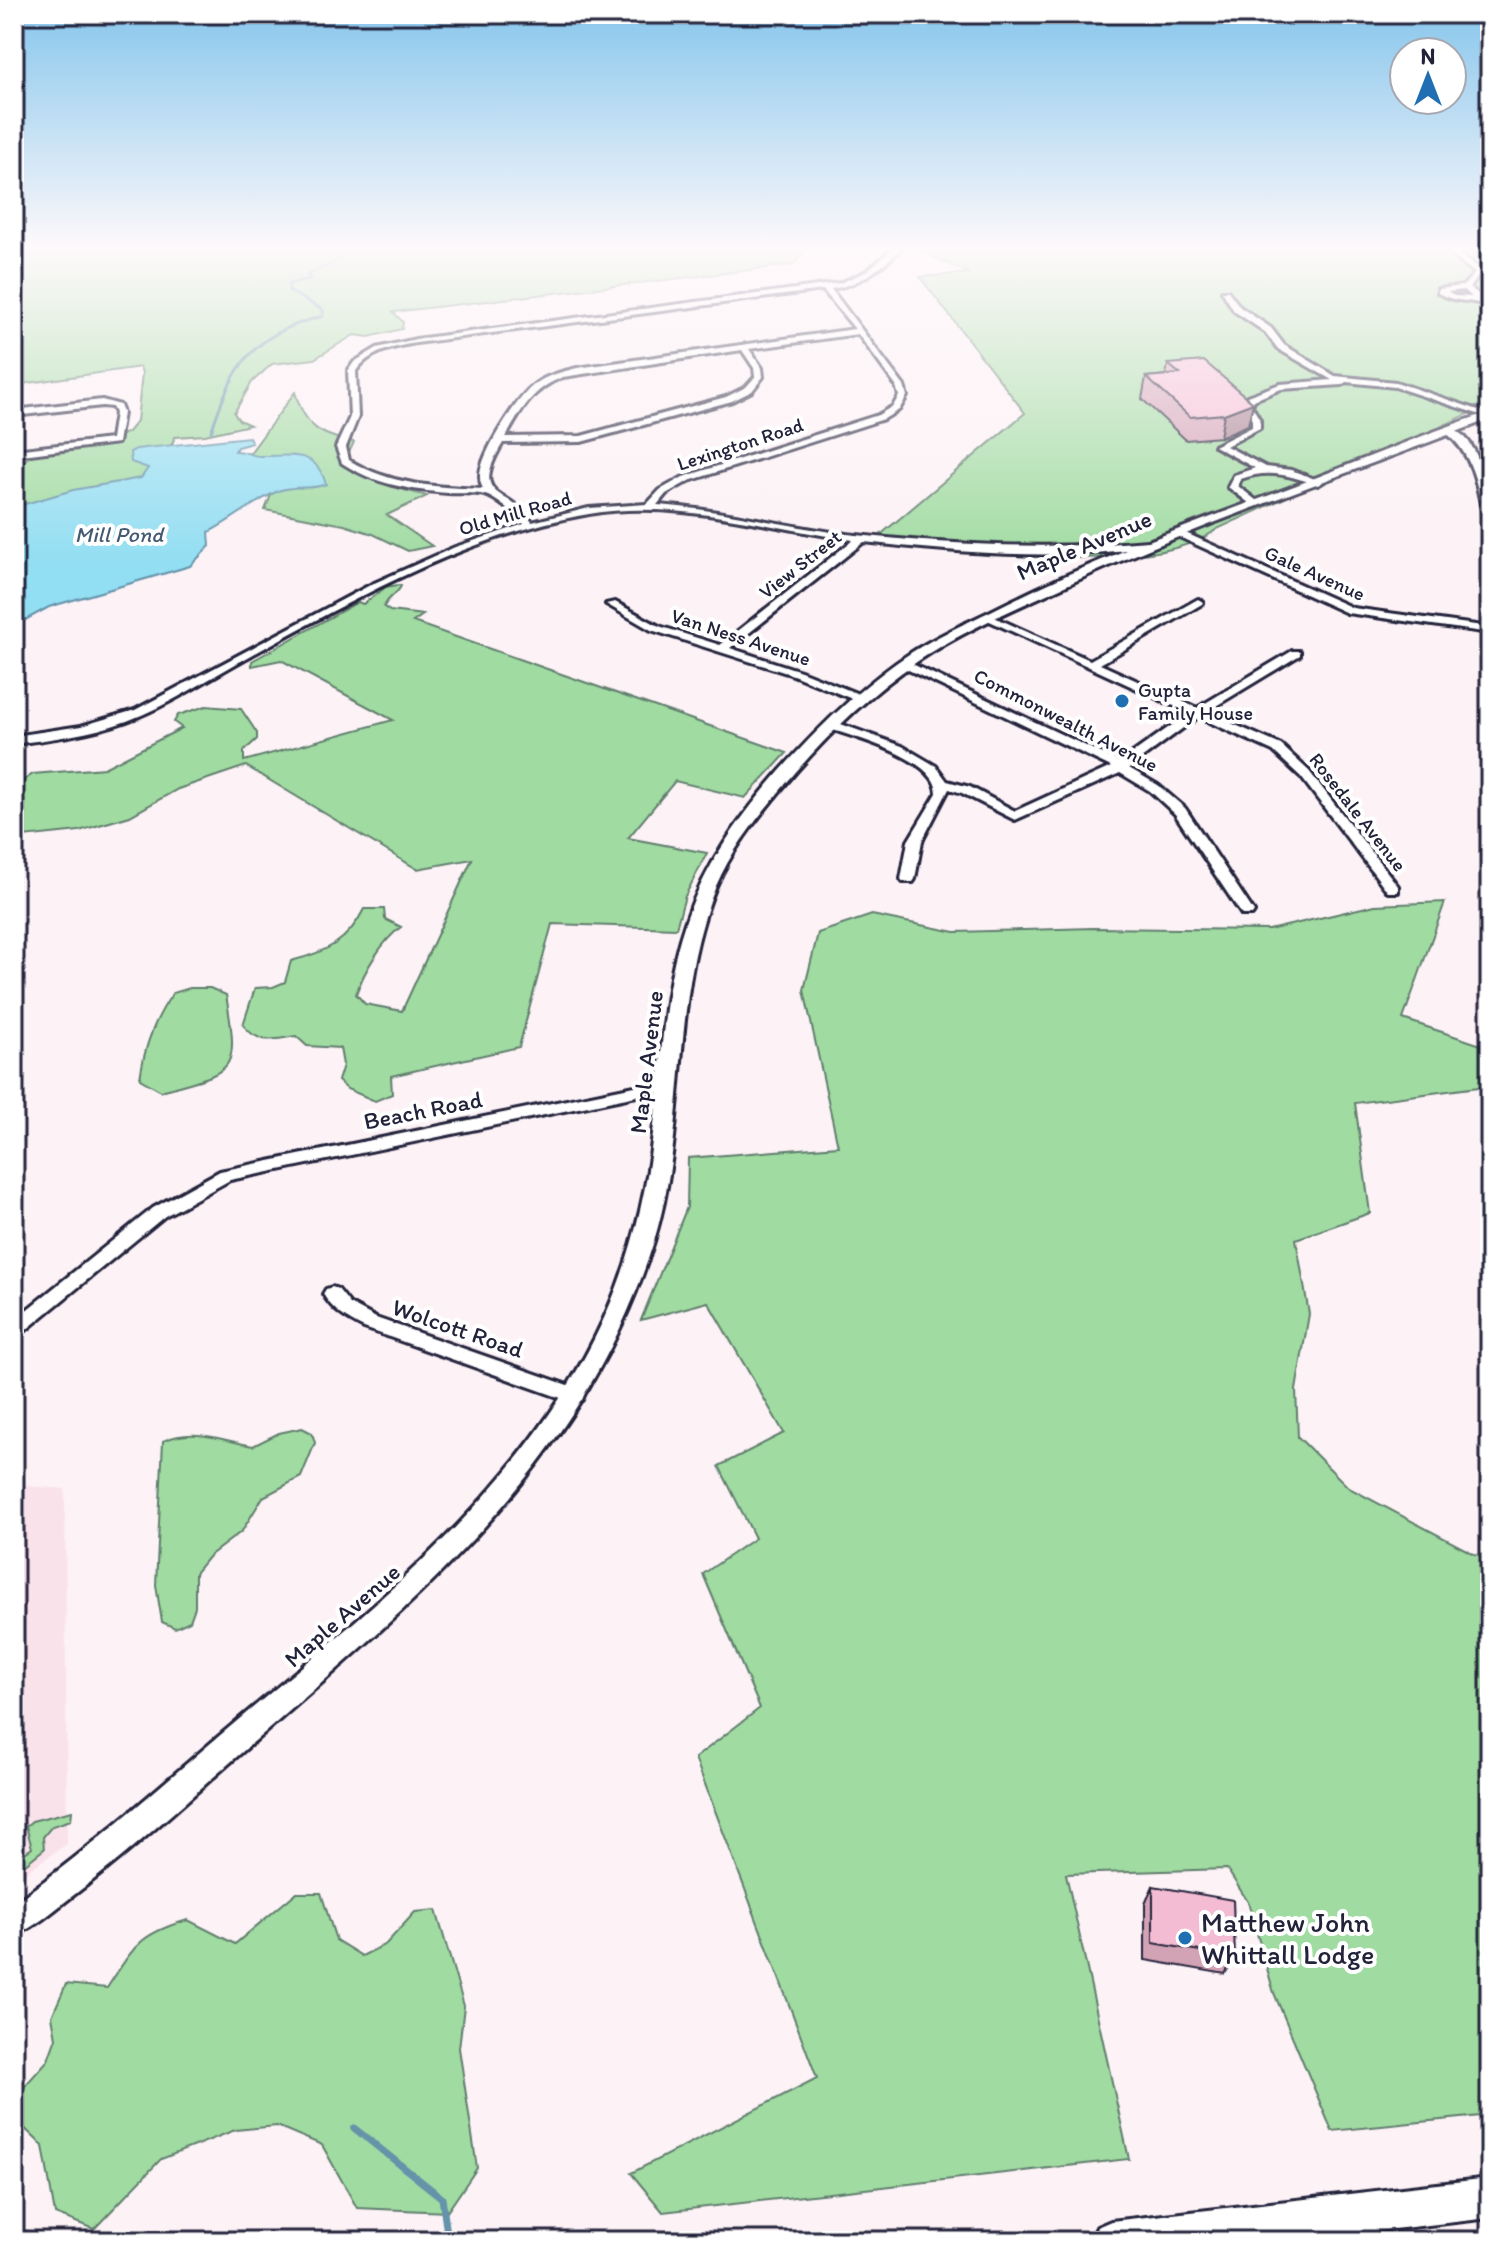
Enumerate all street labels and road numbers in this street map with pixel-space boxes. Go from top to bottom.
street label: Lexington Road [674,412,806,476]
street label: Old Mill Road [456,485,574,540]
street label: Maple Avenue [1012,504,1156,586]
street label: View Street [754,524,846,604]
street label: Gale Avenue [1261,540,1369,606]
street label: Van Ness Avenue [668,603,814,671]
street label: Commonwealth Avenue [970,663,1162,777]
street label: Rosedale Avenue [1304,748,1412,876]
street label: Maple Avenue [623,989,669,1135]
street label: Beach Road [361,1084,485,1136]
street label: Wolcott Road [389,1292,527,1364]
street label: Maple Avenue [278,1557,406,1673]

